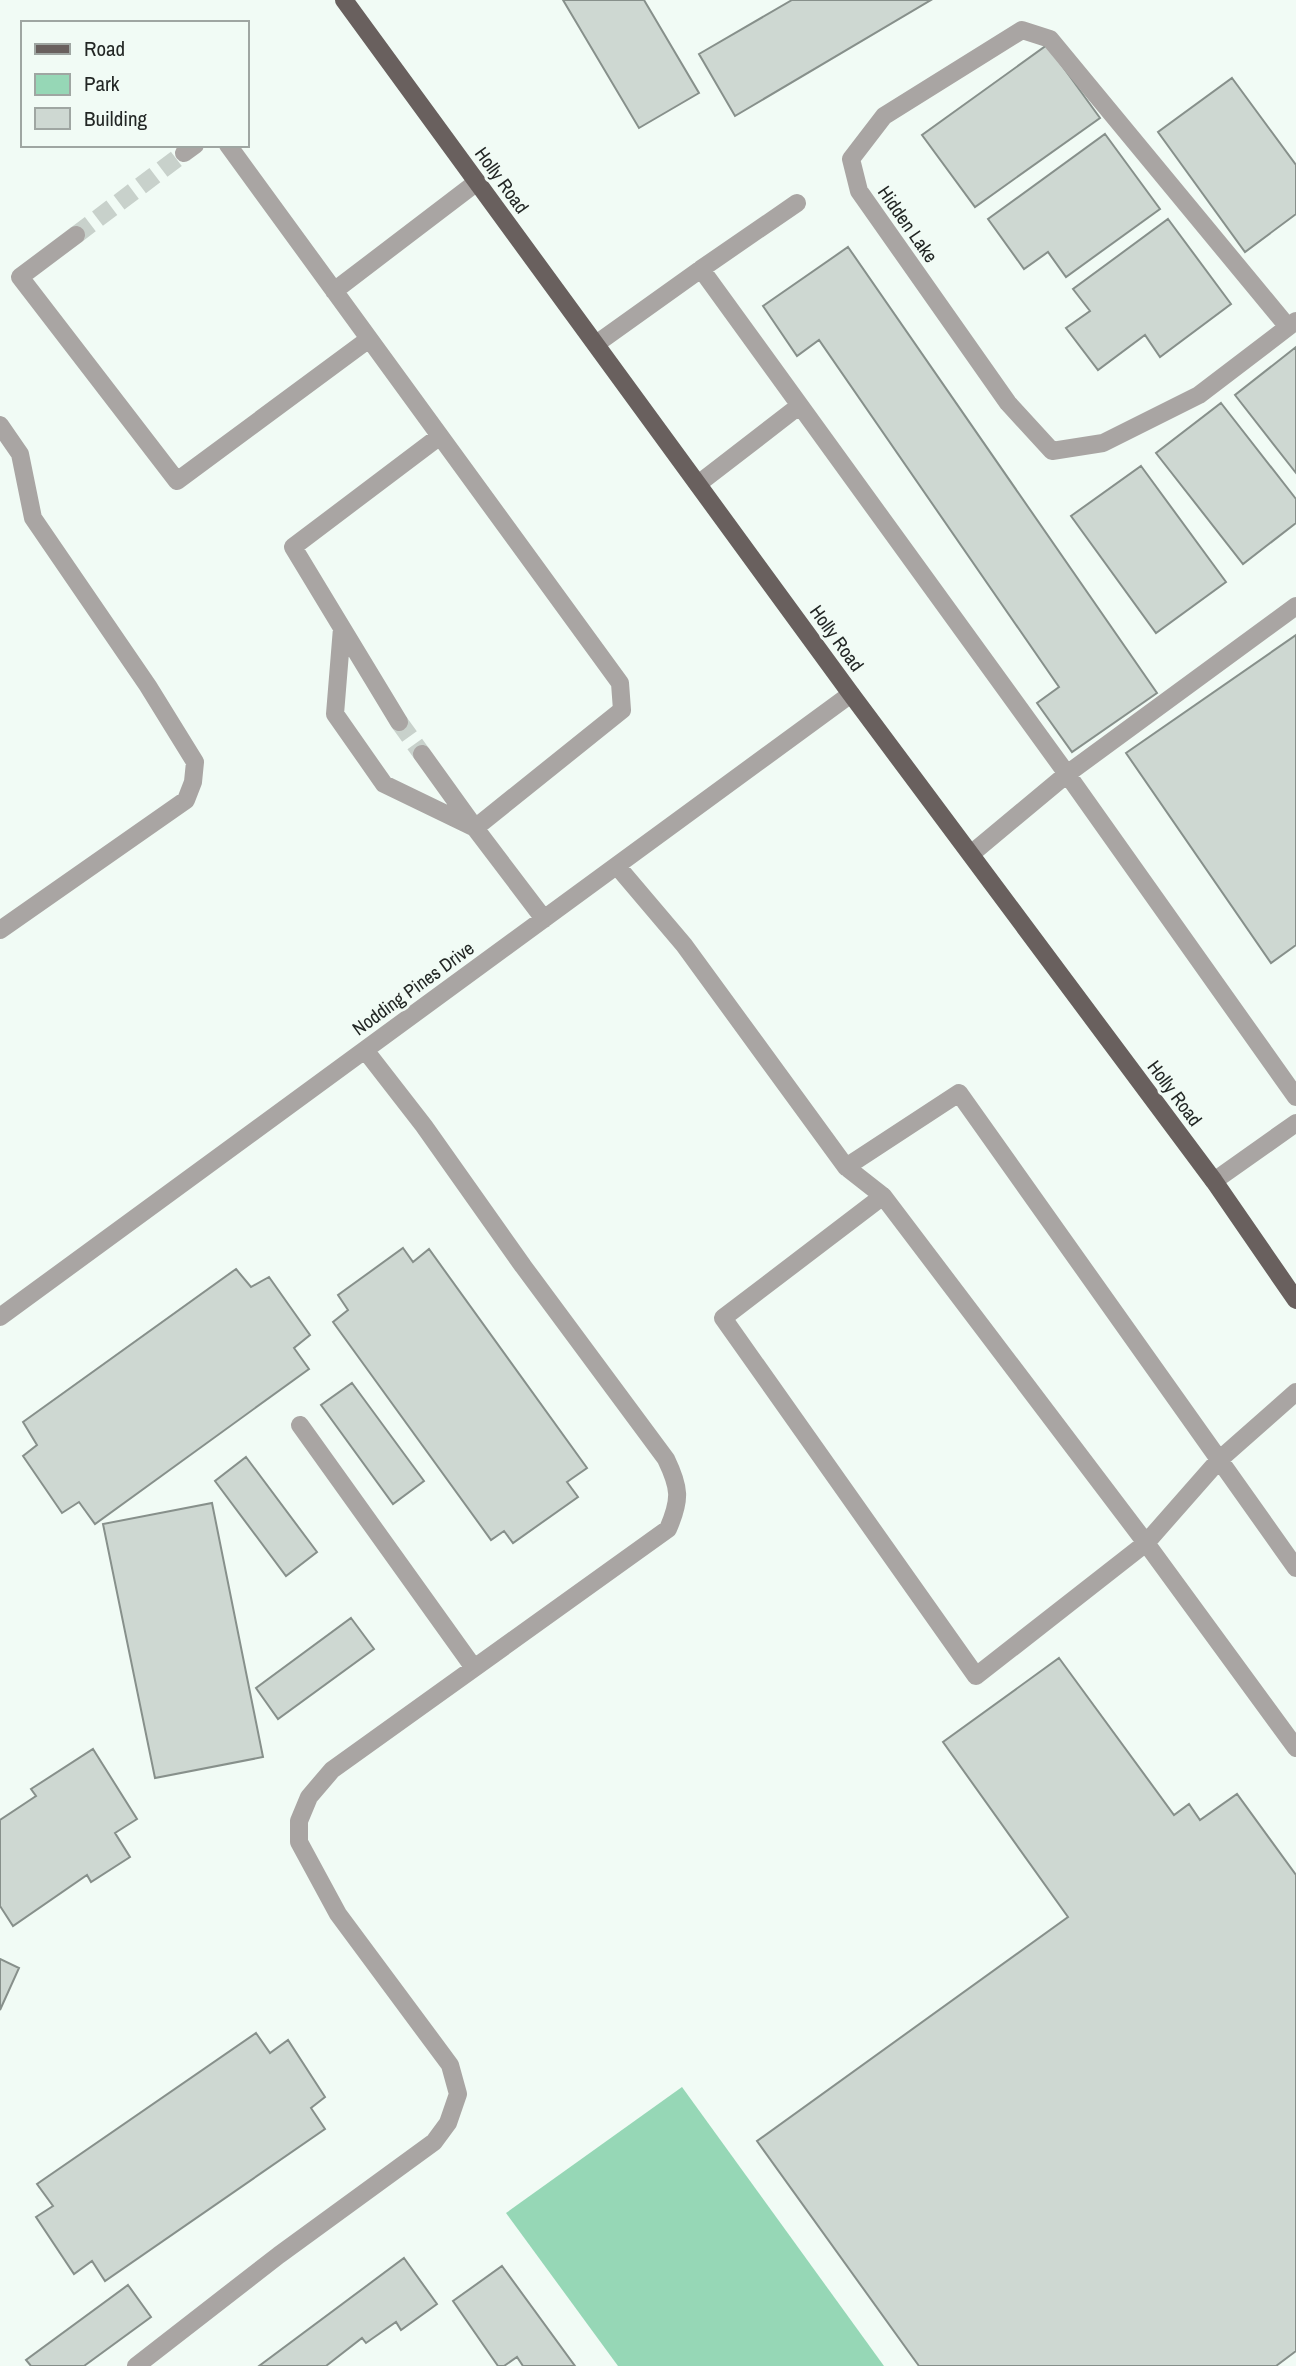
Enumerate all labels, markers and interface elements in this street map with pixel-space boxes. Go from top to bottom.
legend [21,21,248,147]
text: Road [84,34,125,63]
text: Park [84,69,120,98]
text: Building [84,104,148,133]
street label: Holly Road [469,142,535,218]
street label: Hidden Lake [872,180,944,268]
street label: Holly Road [804,600,870,676]
street label: Nodding Pines Drive [347,935,479,1041]
street label: Holly Road [1142,1055,1208,1131]

